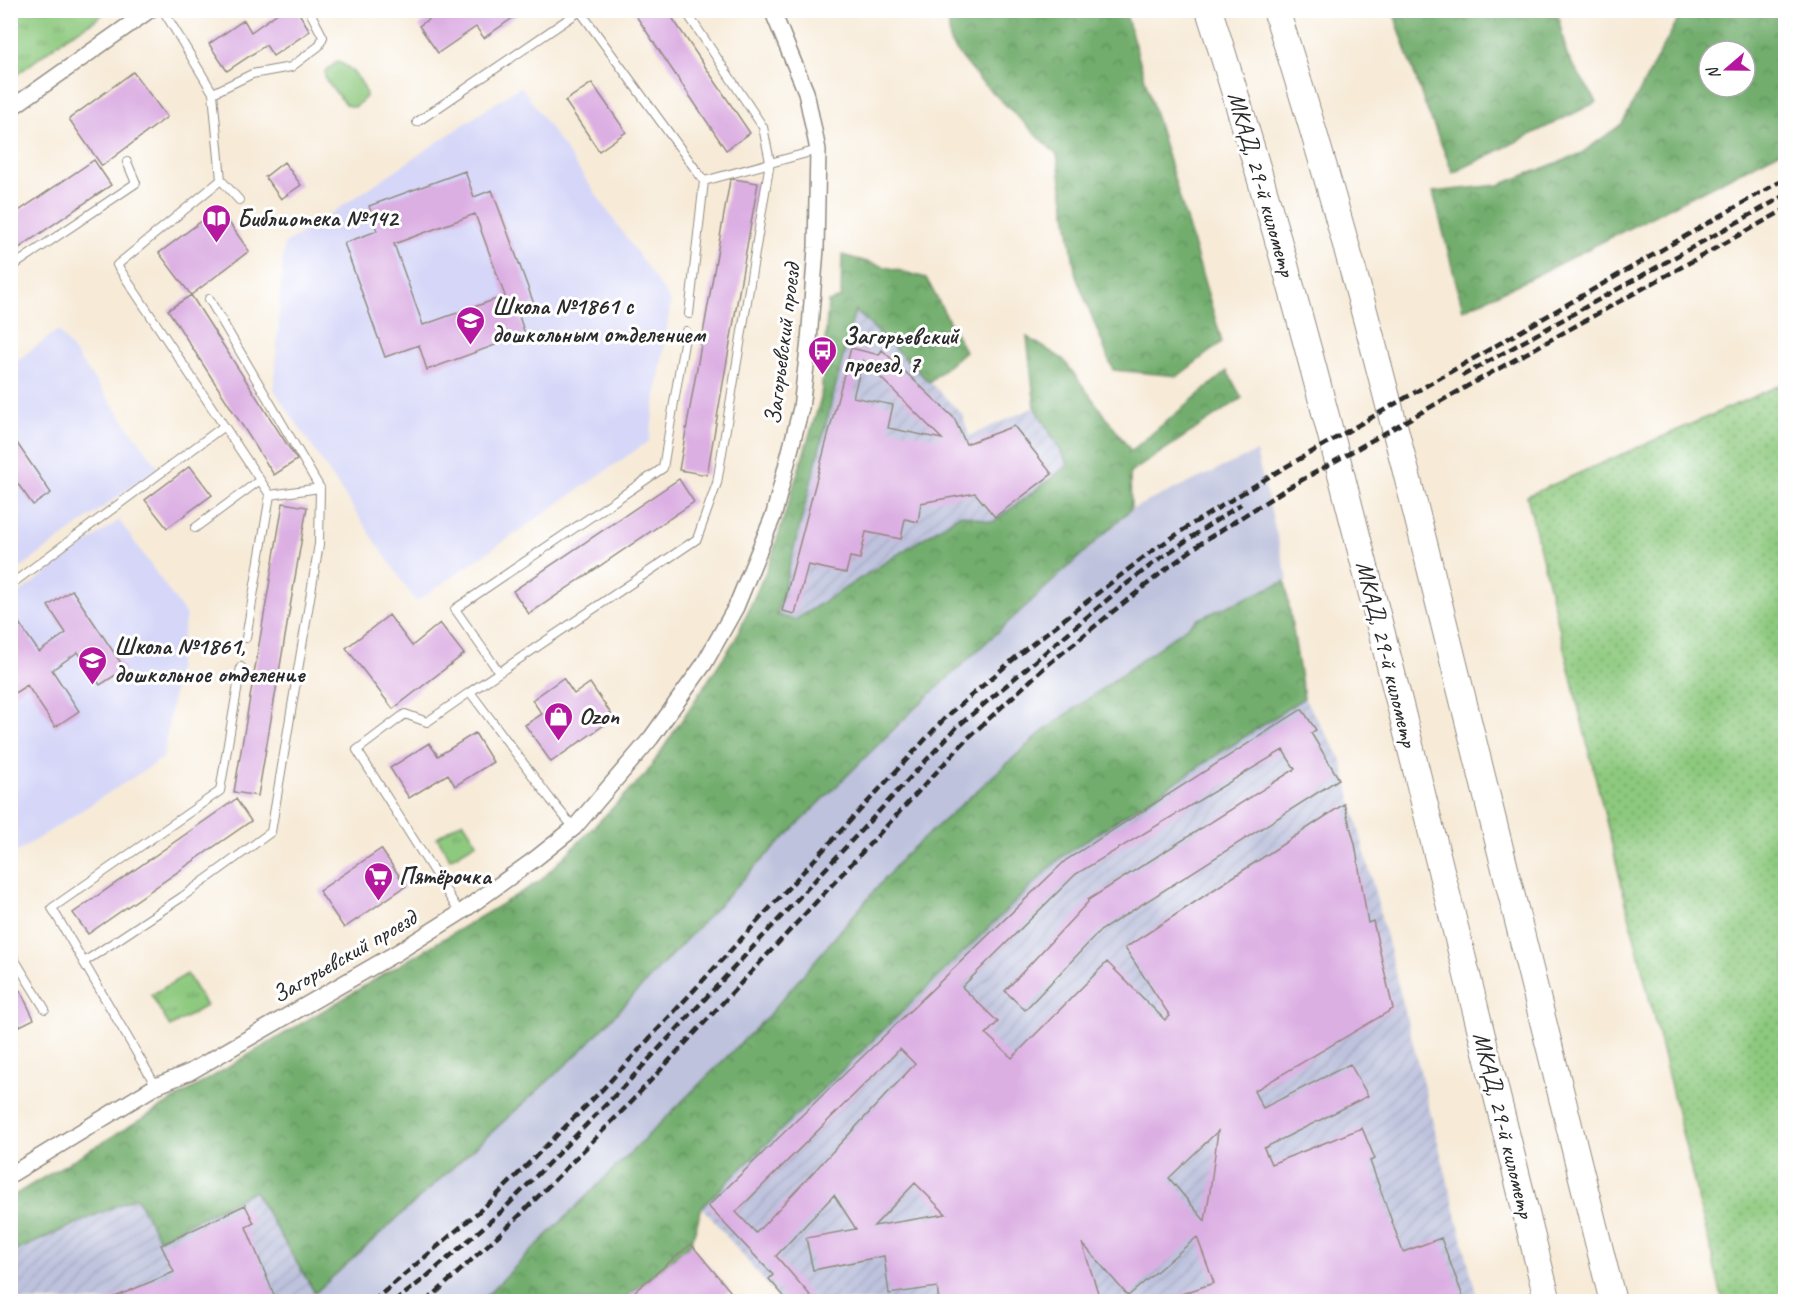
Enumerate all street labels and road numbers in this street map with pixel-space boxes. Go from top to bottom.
street label: МКАД, 29-й километр [1221,88,1303,281]
street label: Загорьевский проезд [757,259,807,426]
street label: МКАД, 29-й километр [1349,558,1425,752]
street label: Загорьевский проезд [266,901,424,1010]
street label: МКАД, 29-й километр [1466,1029,1542,1223]

